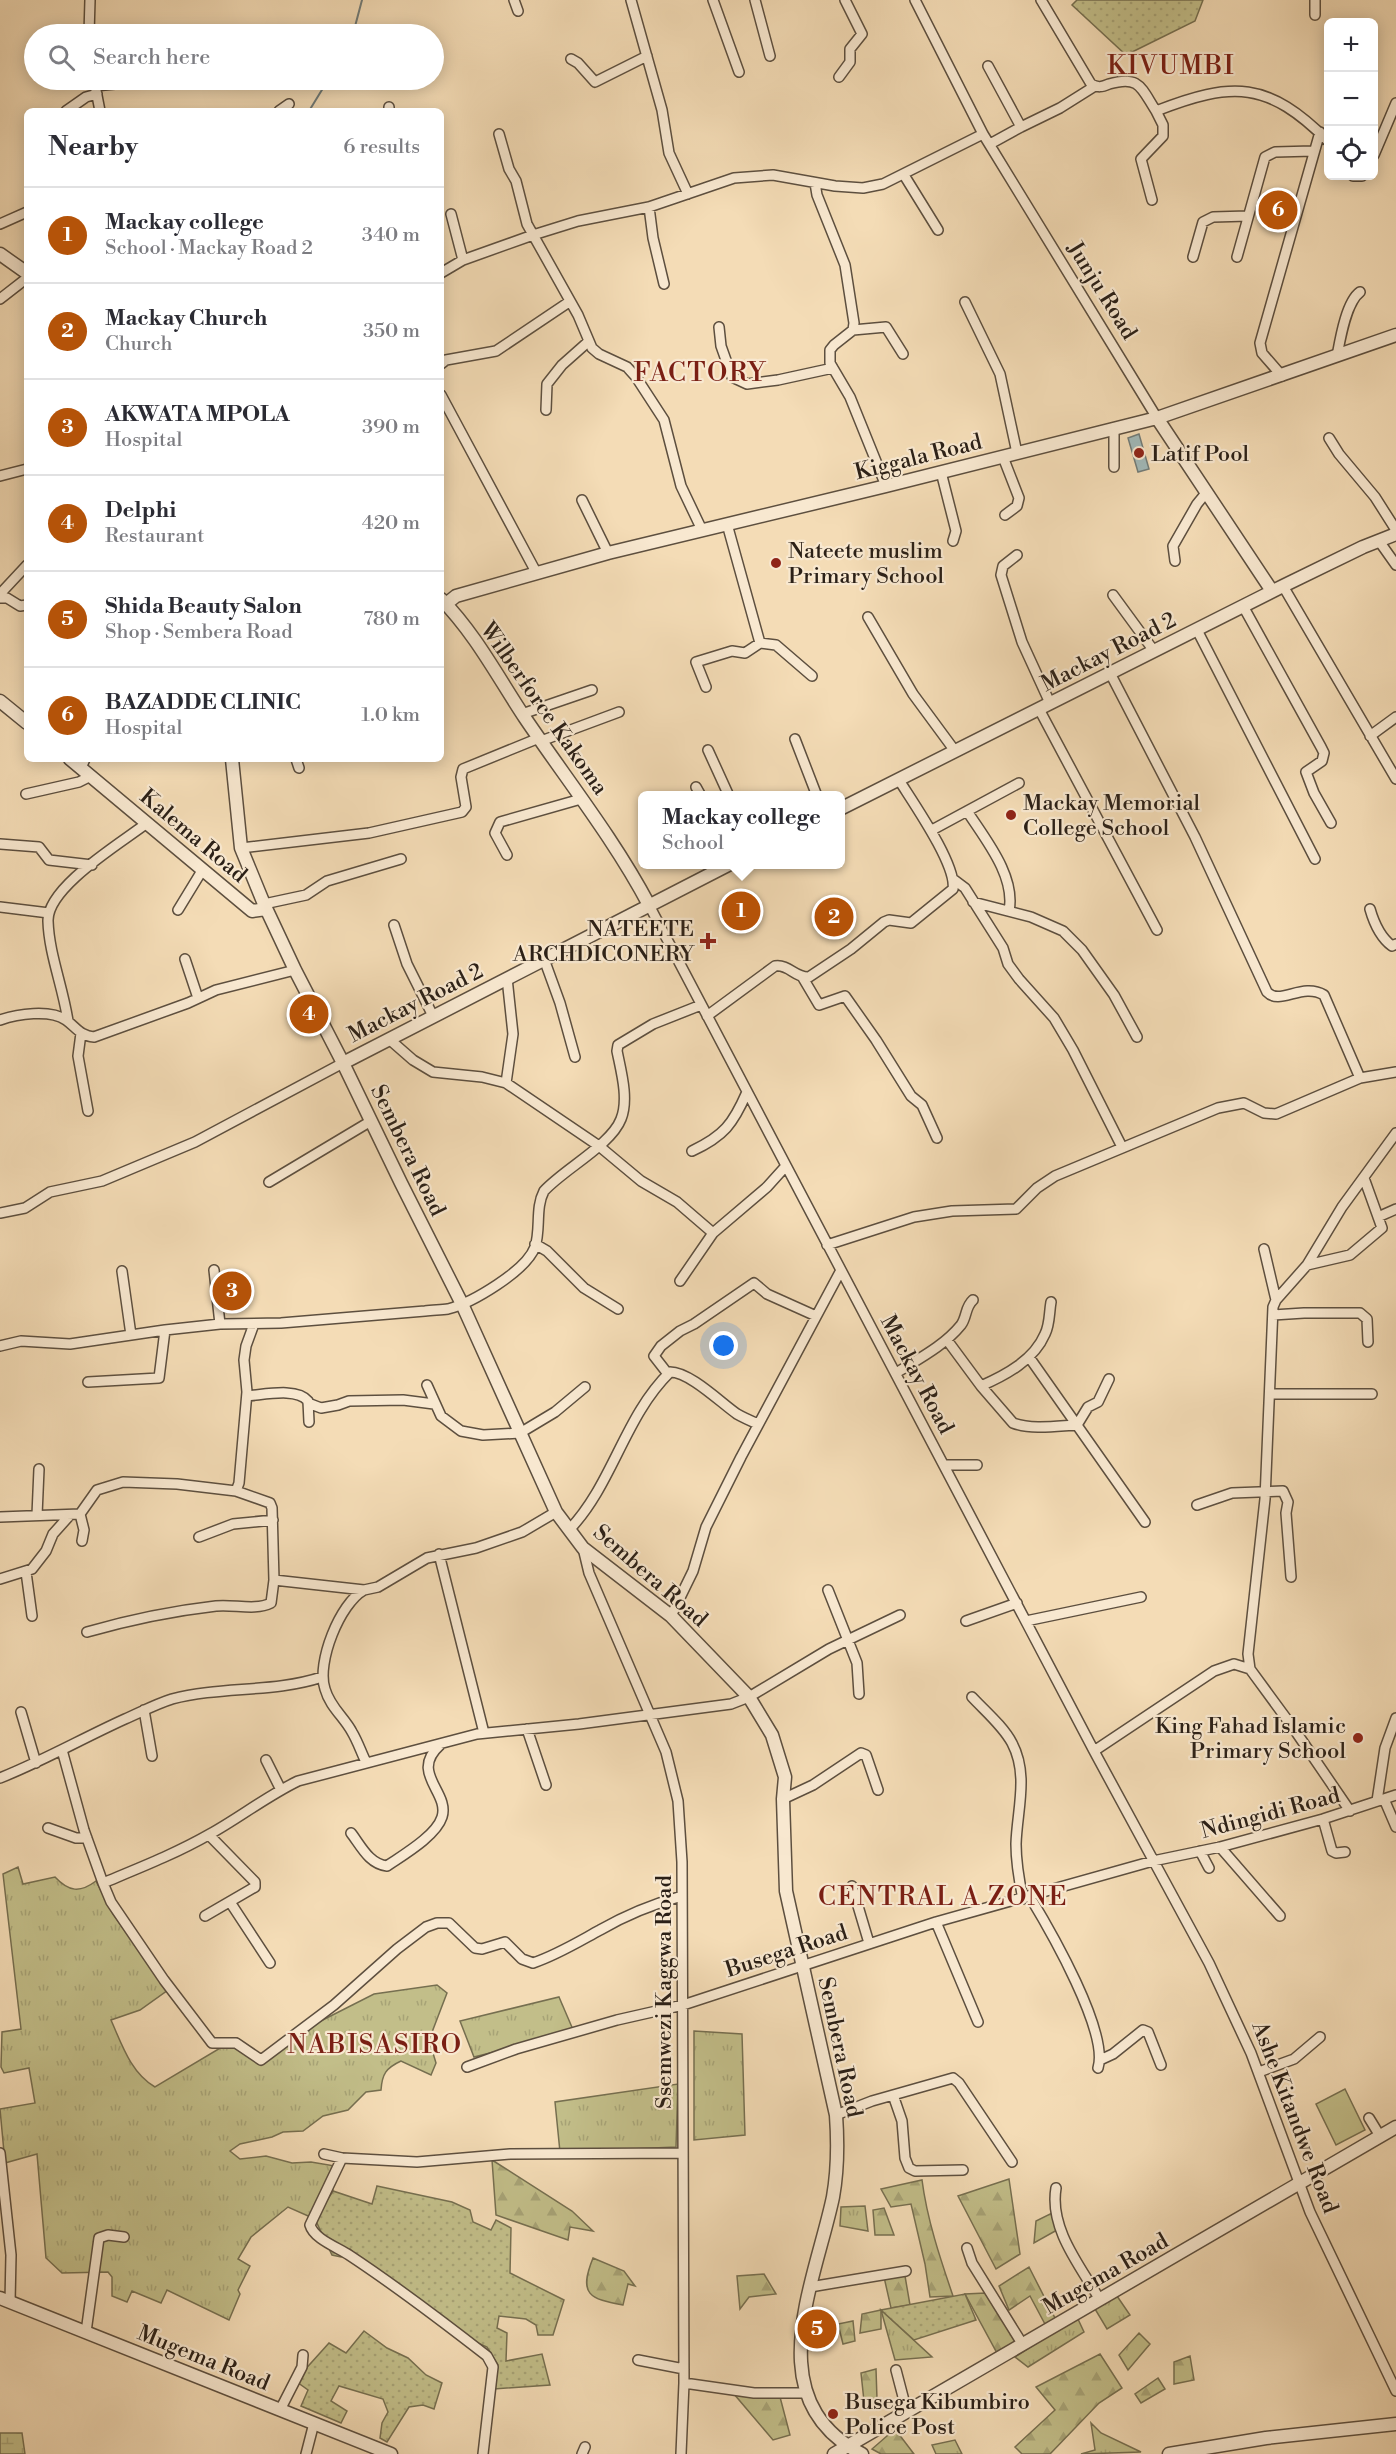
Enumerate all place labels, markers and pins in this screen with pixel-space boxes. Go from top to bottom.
pin: 6 [1258,188,1298,232]
place label: Latif Pool [1151,441,1250,468]
marker: Latif Pool [1132,446,1146,460]
place label: Nateete muslim Primary School [788,538,945,590]
marker: Nateete muslim Primary School [769,556,783,570]
place label: Mackay Memorial College School [1023,790,1201,842]
marker: Mackay Memorial College School [1004,808,1018,822]
pin: 1 [722,888,760,934]
pin: 2 [814,894,854,940]
place label: NATEETE ARCHDICONERY [512,916,696,968]
marker: NATEETE ARCHDICONERY [699,932,717,950]
pin: 4 [290,992,328,1036]
pin: 3 [212,1268,252,1314]
place label: King Fahad Islamic Primary School [1155,1713,1346,1765]
marker: King Fahad Islamic Primary School [1351,1731,1365,1745]
pin: 5 [798,2306,836,2352]
place label: Busega Kibumbiro Police Post [844,2389,1030,2441]
marker: Busega Kibumbiro Police Post [826,2407,840,2421]

